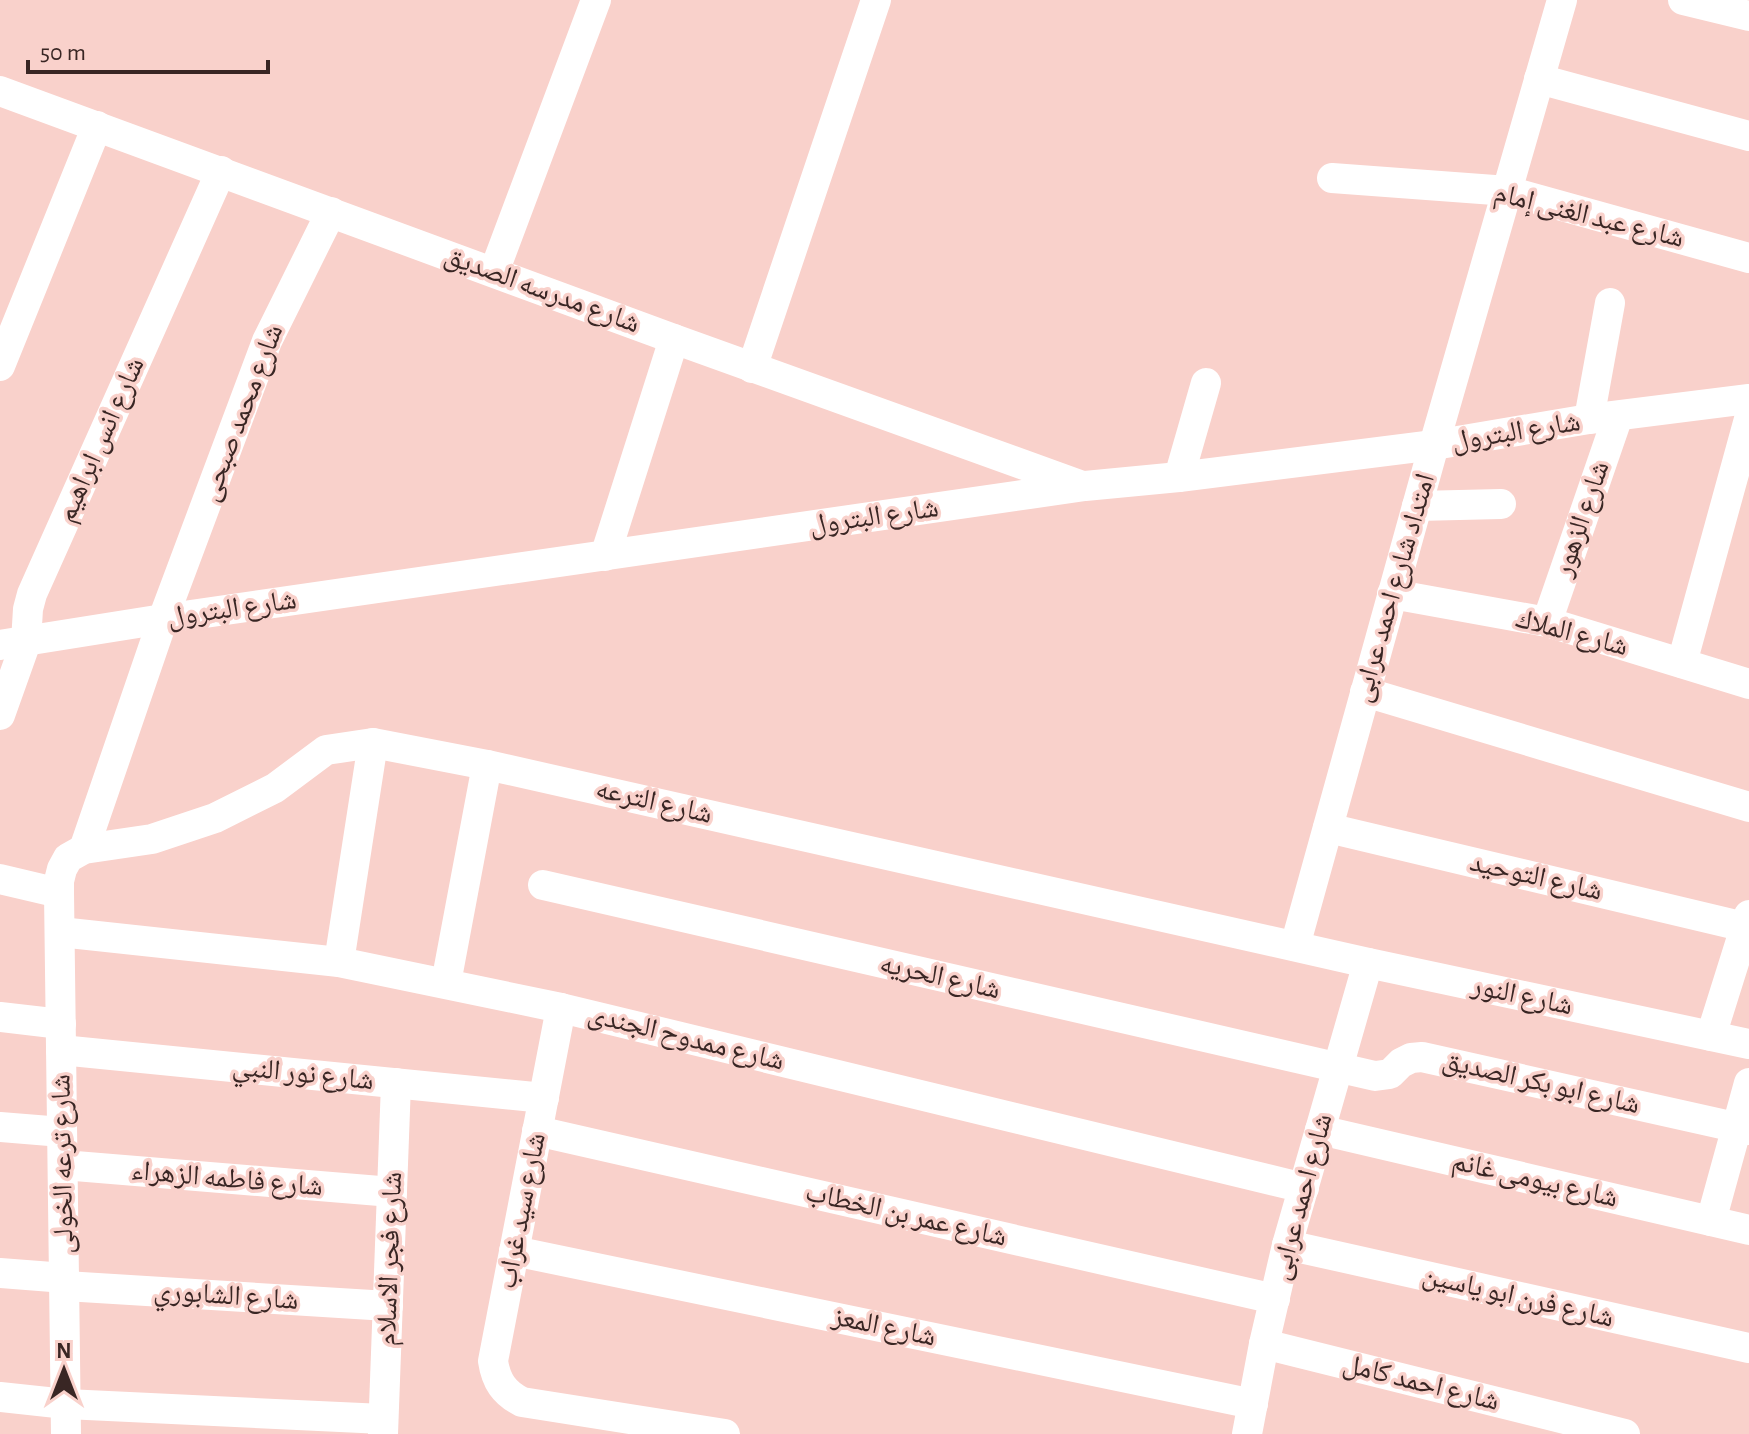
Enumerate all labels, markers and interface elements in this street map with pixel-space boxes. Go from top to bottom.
scale bar [28,24,268,74]
text: 50 m [40,41,86,65]
street label: شارع عبد الغنى إمام [1491,179,1687,256]
street label: شارع مدرسه الصديق [440,242,643,340]
street label: شارع محمد صبحى [195,321,290,506]
street label: شارع انس ابراهيم [52,354,152,528]
street label: شارع البترول [1450,408,1583,458]
street label: شارع الزهور [1549,458,1617,582]
street label: امتداد شارع احمد عرابى [1348,470,1442,706]
street label: شارع البترول [808,494,940,542]
street label: شارع البترول [166,586,298,634]
street label: شارع الملاك [1512,605,1631,663]
street label: شارع الترعه [593,775,715,831]
street label: شارع التوحيد [1467,848,1605,908]
street label: شارع الحريه [877,950,1003,1006]
street label: شارع النور [1468,971,1575,1022]
street label: شارع ممدوح الجندى [585,1000,787,1078]
street label: شارع ابو بكر الصديق [1439,1047,1642,1121]
street label: شارع نور النبي [230,1053,375,1102]
street label: شارع ترعه الخولى [47,1074,81,1254]
street label: شارع احمد عرابى [1266,1111,1340,1284]
street label: شارع سيد غراب [493,1131,553,1292]
street label: شارع بيومى غانم [1449,1147,1621,1216]
street label: شارع فاطمه الزهراء [130,1157,324,1203]
street label: شارع فجر الاسلام [373,1171,410,1347]
street label: شارع عمر بن الخطاب [802,1178,1009,1254]
street label: شارع فرن ابو ياسين [1419,1261,1616,1335]
street label: شارع الشابوري [152,1277,299,1322]
street label: شارع المعز [828,1302,938,1354]
north arrow [24,1330,104,1410]
text: N [56,1340,72,1362]
street label: شارع احمد كامل [1340,1350,1502,1418]

